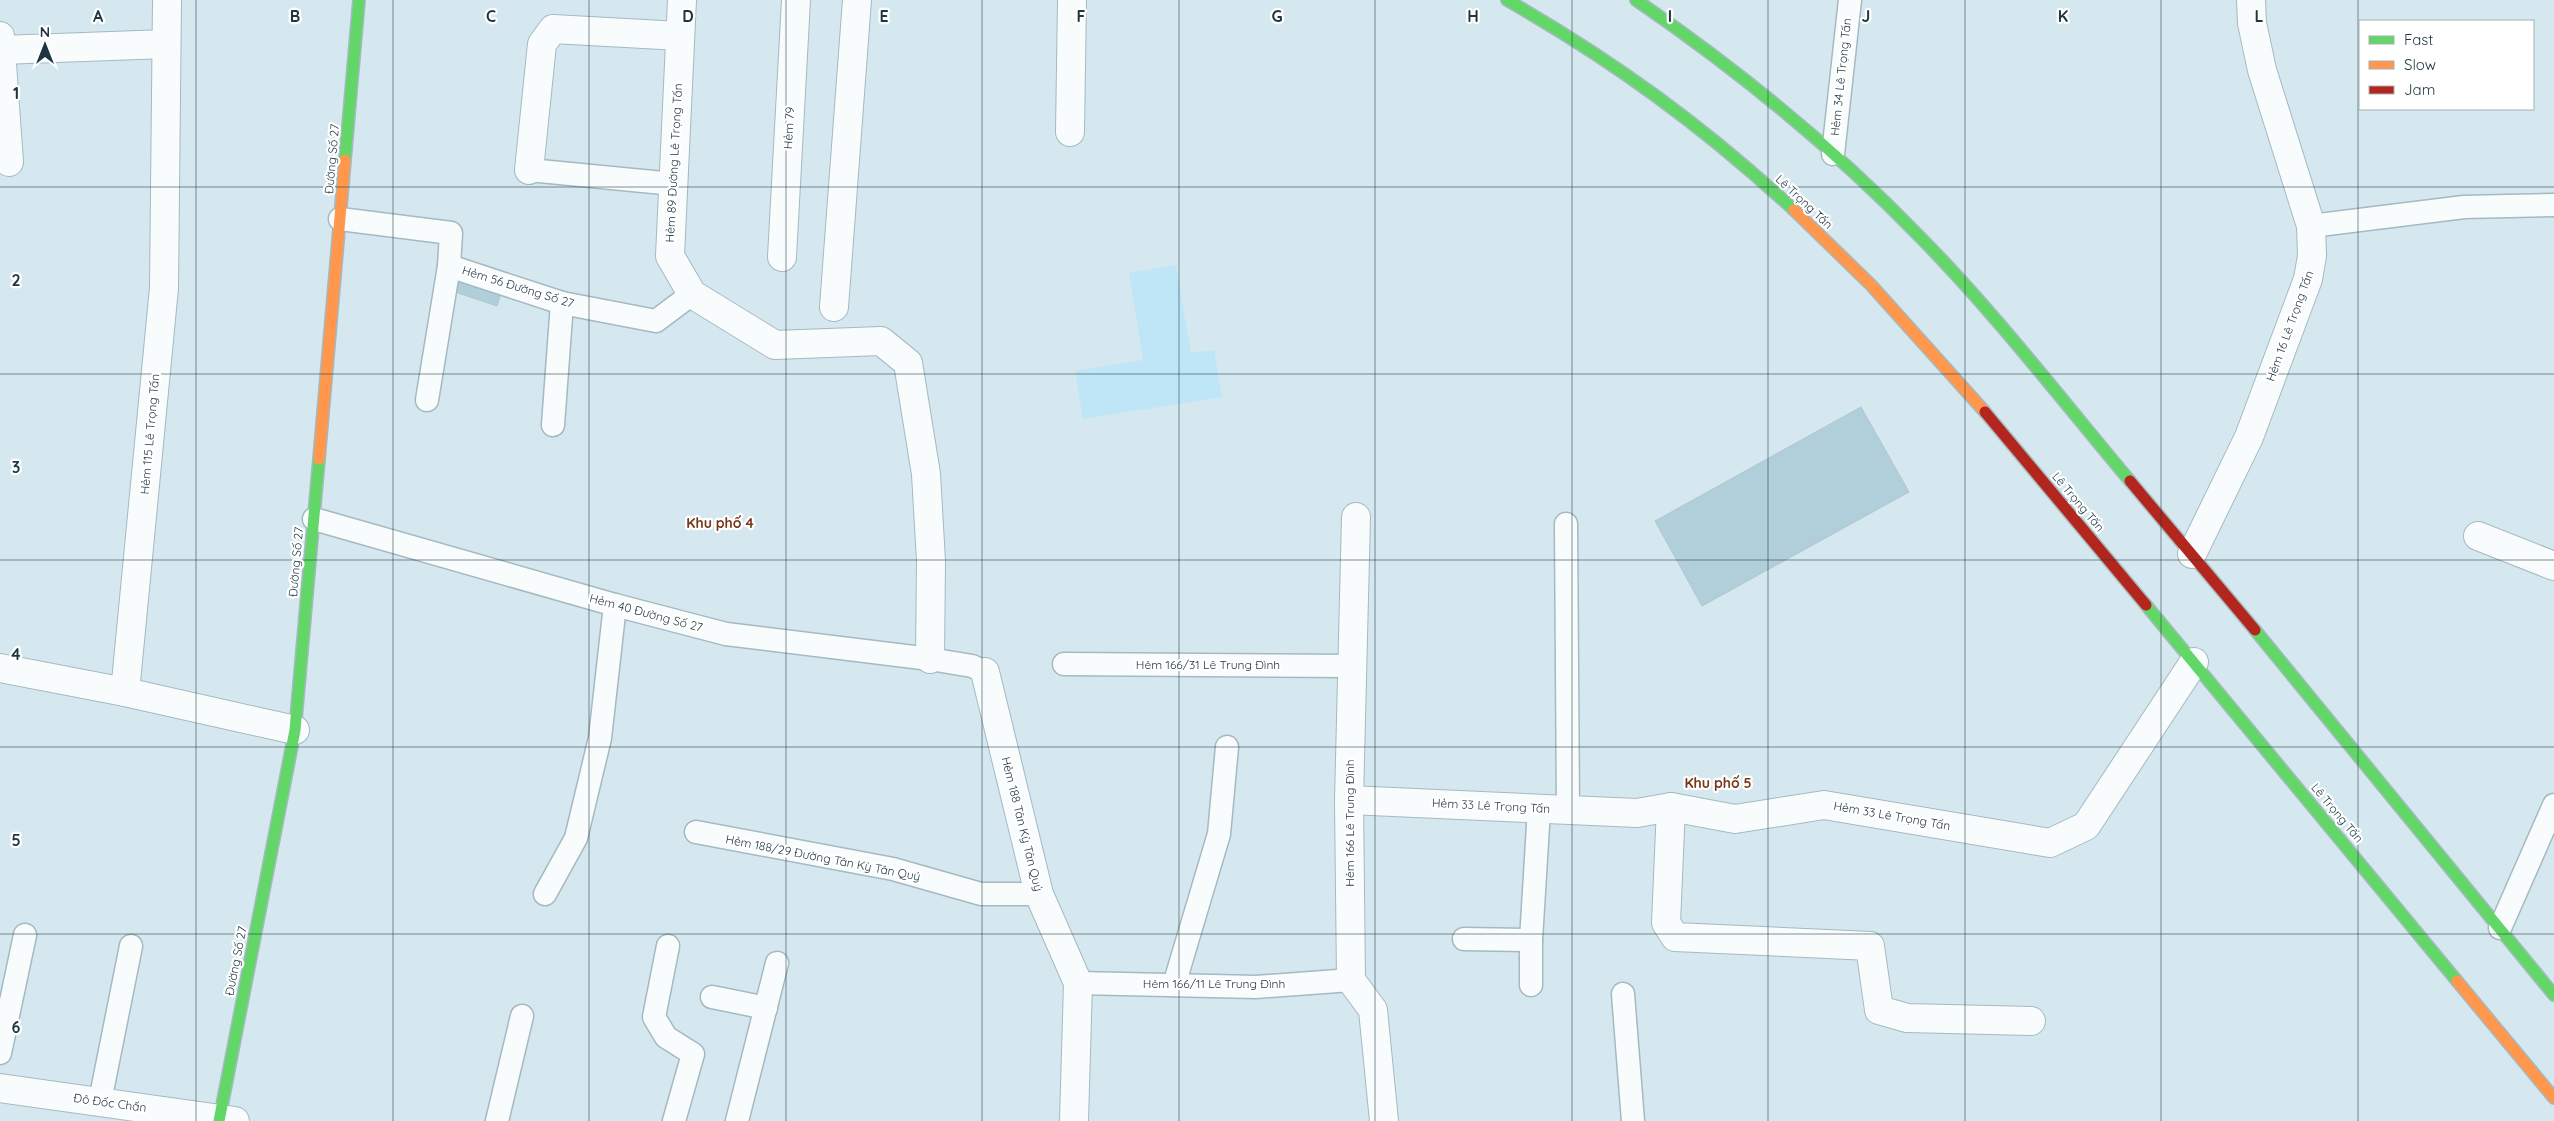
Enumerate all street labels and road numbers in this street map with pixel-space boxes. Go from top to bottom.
street label: Hẻm 34 Lê Trọng Tấn [1827,17,1854,137]
street label: Hẻm 89 Đường Lê Trọng Tấn [662,83,685,243]
street label: Hẻm 79 [780,106,797,150]
street label: Đường Số 27 [321,123,342,195]
street label: Lê Trọng Tấn [1773,171,1836,232]
street label: Hẻm 56 Đường Số 27 [460,262,576,311]
street label: Hẻm 16 Lê Trọng Tấn [2263,268,2317,383]
street label: Hẻm 115 Lê Trọng Tấn [137,373,162,495]
street label: Lê Trọng Tấn [2049,469,2108,534]
street label: Đường Số 27 [285,526,306,598]
street label: Hẻm 40 Đường Số 27 [588,590,704,635]
street label: Hẻm 166/31 Lê Trung Đình [1136,657,1280,672]
street label: Hẻm 188 Tân Kỳ Tân Quý [998,755,1046,893]
street label: Hẻm 166 Lê Trung Đình [1342,759,1357,887]
street label: Lê Trọng Tấn [2308,780,2367,845]
street label: Hẻm 33 Lê Trọng Tấn [1432,795,1550,816]
street label: Hẻm 33 Lê Trọng Tấn [1833,798,1952,833]
street label: Hẻm 188/29 Đường Tân Kỳ Tân Quý [724,831,922,884]
street label: Đường Số 27 [221,925,250,997]
street label: Hẻm 166/11 Lê Trung Đình [1143,976,1285,991]
street label: Đô Đốc Chấn [73,1090,147,1115]

